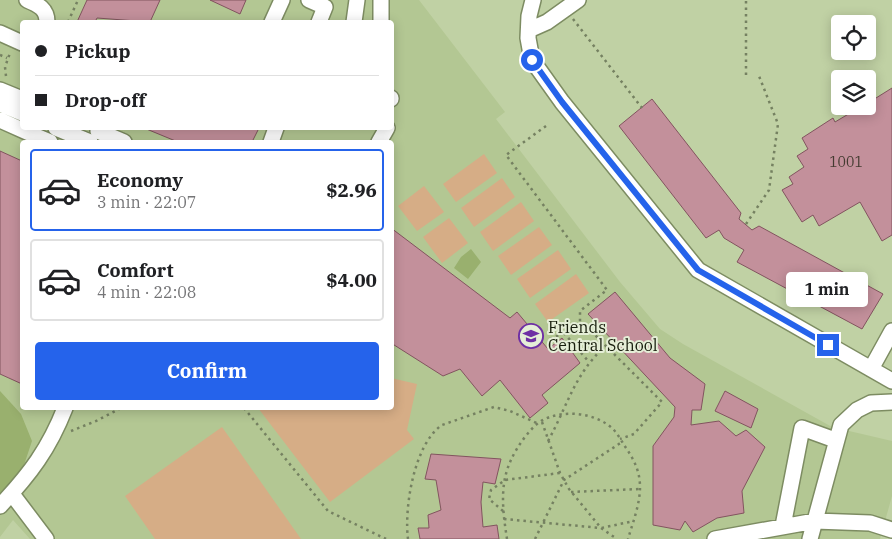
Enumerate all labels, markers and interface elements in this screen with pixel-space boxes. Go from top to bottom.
map controls [831,15,876,115]
button: locate [831,15,876,60]
text: Pickup [65,39,130,63]
route start [521,49,543,71]
button: layers [831,70,876,115]
text: Drop-off [65,88,146,112]
house number: 1001 [829,153,863,171]
icon: car [37,168,82,213]
text: Economy [97,168,183,192]
text: $2.96 [326,178,377,202]
text: 3 min · 22:07 [97,192,196,212]
icon: car [37,258,82,303]
text: Comfort [97,258,174,282]
text: $4.00 [326,268,377,292]
callout: 1 min [787,272,869,308]
text: 1 min [805,279,849,299]
text: 4 min · 22:08 [97,282,196,302]
place label: Friends Central School [548,317,658,355]
school or university icon: Friends Central School [518,323,544,349]
route end [817,334,839,356]
button: Confirm [35,342,379,400]

